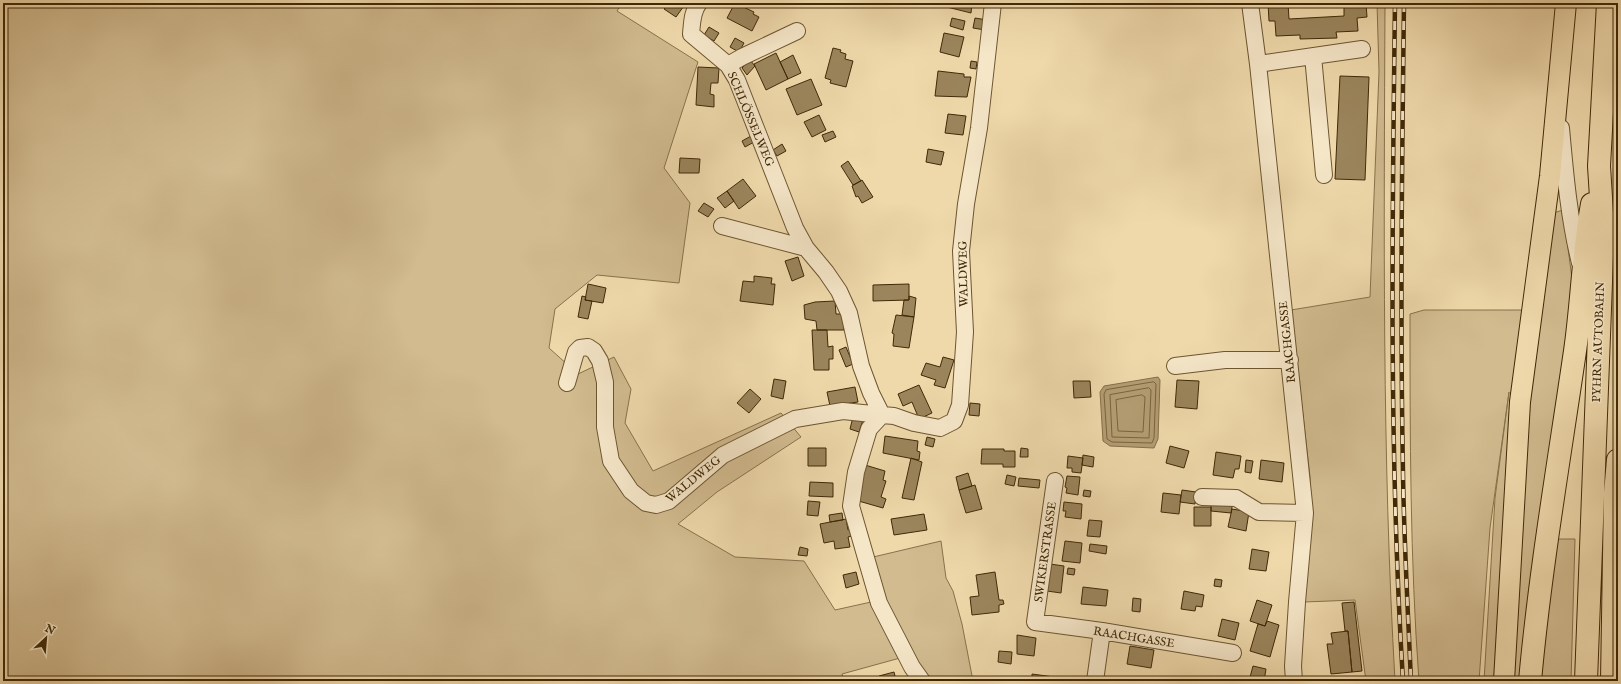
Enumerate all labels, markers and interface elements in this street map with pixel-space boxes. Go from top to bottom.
street label: SCHLÖSSELWEG [724,69,778,169]
street label: WALDWEG [955,240,972,307]
street label: PYHRN AUTOBAHN [1589,281,1608,403]
street label: RAACHGASSE [1276,300,1299,384]
street label: WALDWEG [663,452,724,506]
street label: SWIKERSTRASSE [1031,501,1060,603]
north arrow [26,618,66,658]
text: N [42,621,58,638]
street label: RAACHGASSE [1092,624,1176,651]

